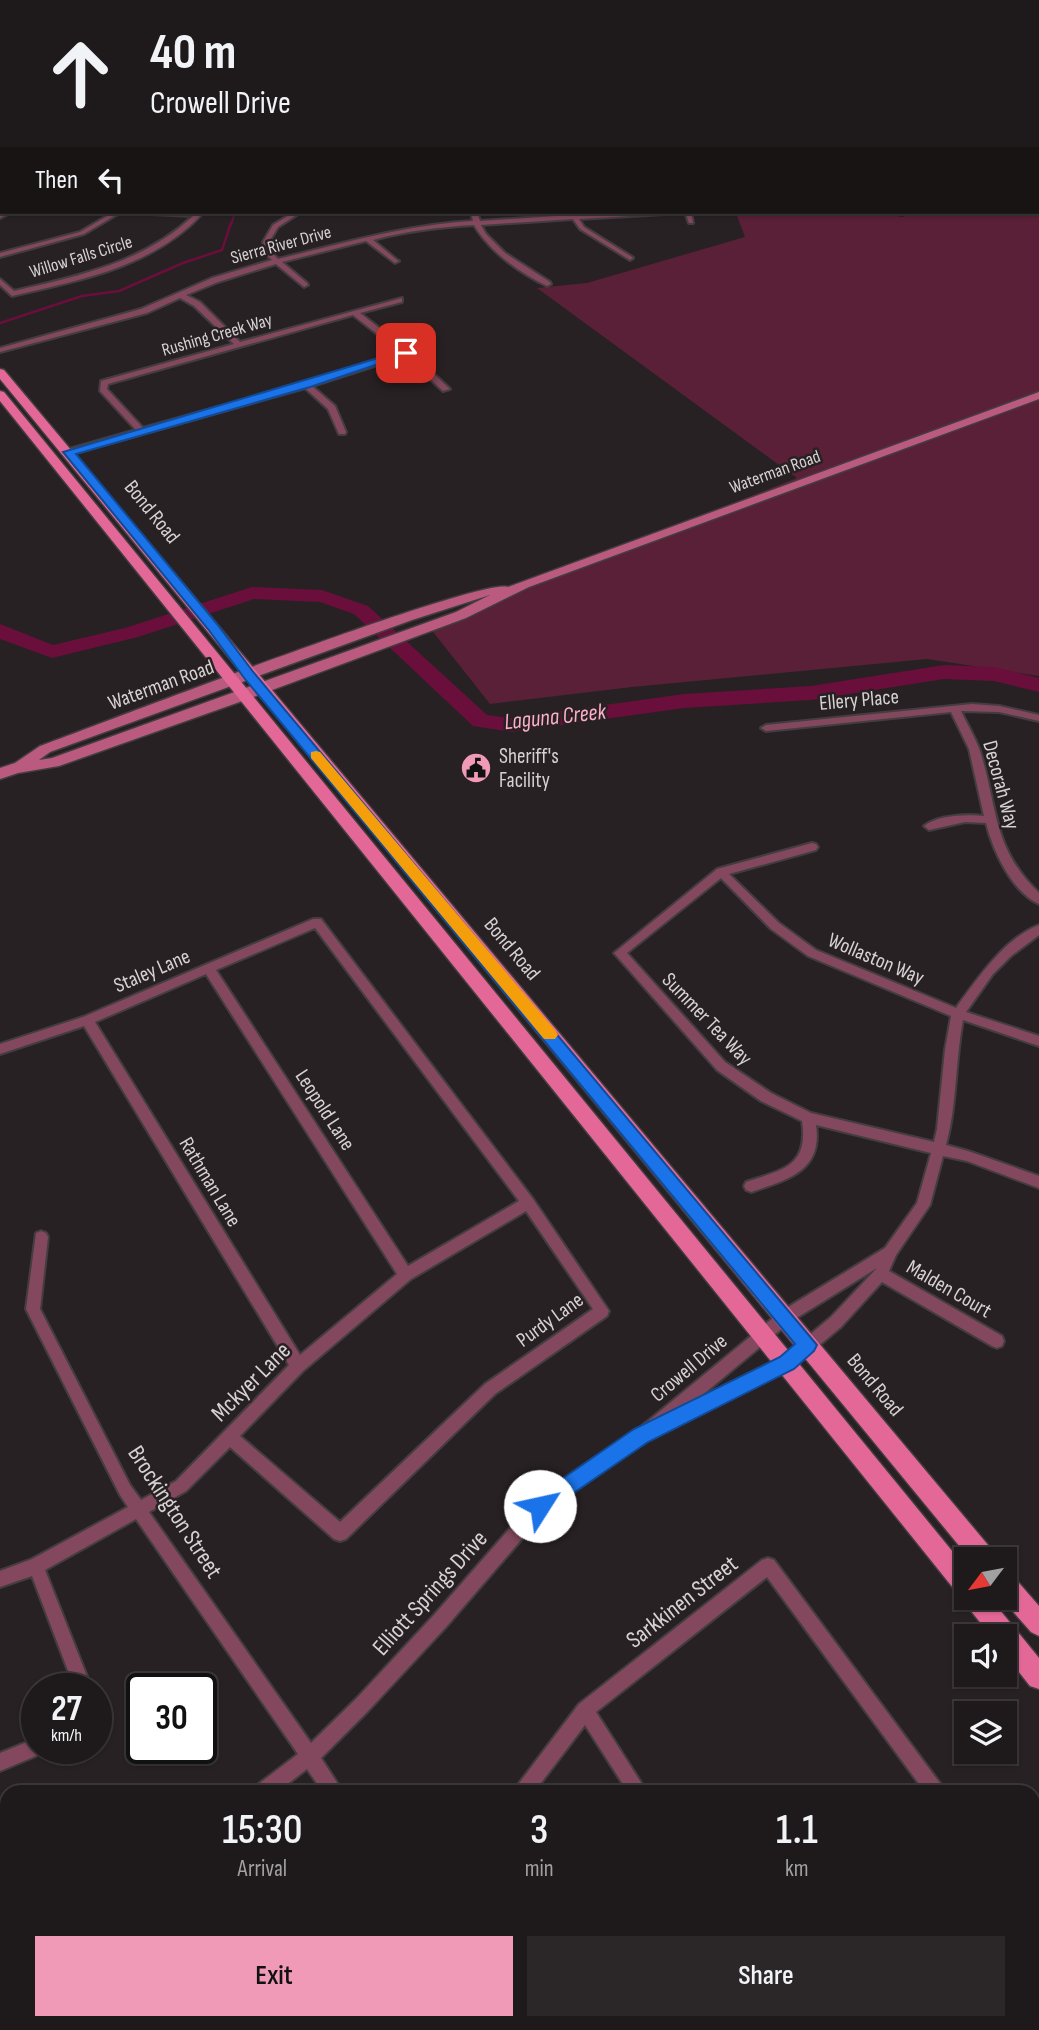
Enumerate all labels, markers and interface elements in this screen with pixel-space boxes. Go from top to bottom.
text: 40 m [150,24,236,83]
icon: ahead [35,28,126,119]
text: Crowell Drive [150,84,291,123]
icon: left [92,161,130,199]
text: Then [35,165,78,196]
street label: Sierra River Drive [228,221,334,269]
street label: Willow Falls Circle [27,231,135,283]
street label: Rushing Creek Way [159,309,275,361]
pin [376,323,436,383]
icon: arrive [387,334,425,372]
street label: Waterman Road [727,446,823,498]
street label: Bond Road [119,475,185,549]
street label: Waterman Road [105,654,217,716]
street label: Ellery Place [818,684,900,716]
water label: Laguna Creek [503,698,609,736]
street label: Decorah Way [977,738,1025,832]
place label: Sheriff's Facility [499,744,559,793]
public building icon: Sheriff's Facility [459,751,493,785]
street label: Bond Road [479,913,545,985]
street label: Wollaston Way [824,928,928,990]
street label: Staley Lane [110,944,194,998]
street label: Summer Tea Way [657,968,757,1070]
street label: Leopold Lane [290,1065,360,1155]
street label: Rathman Lane [174,1133,246,1231]
street label: Malden Court [902,1255,996,1323]
street label: Purdy Lane [512,1287,588,1353]
street label: Crowell Drive [646,1329,732,1407]
street label: Mckyer Lane [205,1336,297,1428]
street label: Bond Road [842,1349,908,1421]
street label: Brockington Street [121,1440,229,1584]
position arrow [503,1469,577,1543]
street label: Elliott Springs Drive [366,1525,494,1661]
north arrow [954,1547,1017,1610]
map controls [954,1547,1017,1764]
street label: Sarkkinen Street [620,1549,744,1655]
button: sound [954,1624,1017,1687]
speed limit sign: 30 [126,1673,217,1764]
text: 27 [51,1688,82,1731]
button: layers [954,1701,1017,1764]
text: km/h [51,1725,82,1746]
text: 15:30 [222,1805,302,1856]
text: 3 [530,1805,548,1856]
text: 1.1 [776,1805,818,1856]
text: Arrival [238,1855,287,1883]
text: min [525,1855,554,1883]
text: km [785,1855,809,1883]
button: Exit [35,1936,513,2016]
button: Share [527,1936,1005,2016]

